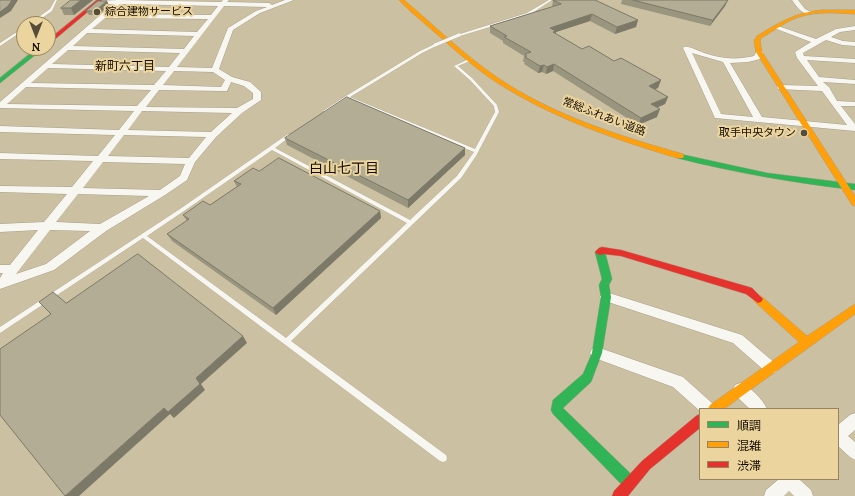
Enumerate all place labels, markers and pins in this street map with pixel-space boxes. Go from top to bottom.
place label: 綜合建物サービス [105,5,193,19]
marker: 綜合建物サービス [92,7,102,17]
place label: 取手中央タウン [719,126,796,140]
marker: 取手中央タウン [799,128,809,138]

